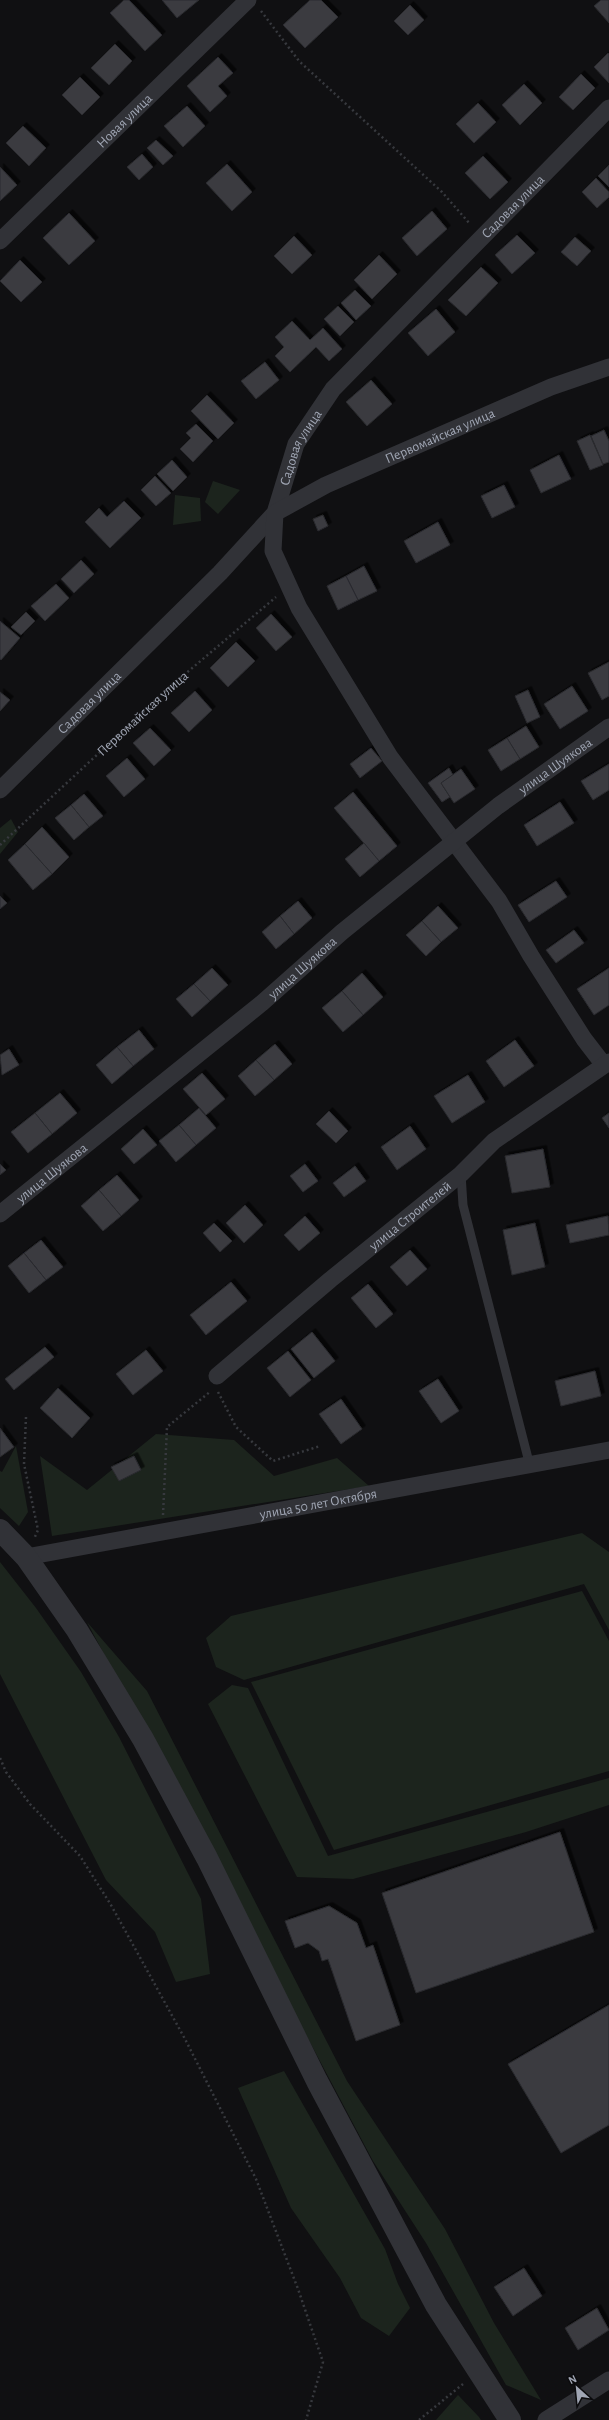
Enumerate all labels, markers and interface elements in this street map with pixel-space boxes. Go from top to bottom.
street label: Новая улица [94,91,156,151]
street label: Садовая улица [479,172,548,241]
street label: Первомайская улица [383,406,498,466]
street label: Садовая улица [278,407,325,487]
street label: Садовая улица [55,668,125,737]
street label: Первомайская улица [95,668,192,759]
street label: улица Шуякова [516,735,595,797]
street label: улица Шуякова [265,934,340,1003]
street label: улица Шуякова [13,1141,90,1207]
street label: улица Строителей [366,1179,454,1254]
street label: улица 50 лет Октября [258,1487,378,1522]
north arrow [557,2368,597,2408]
text: N [567,2373,579,2386]

